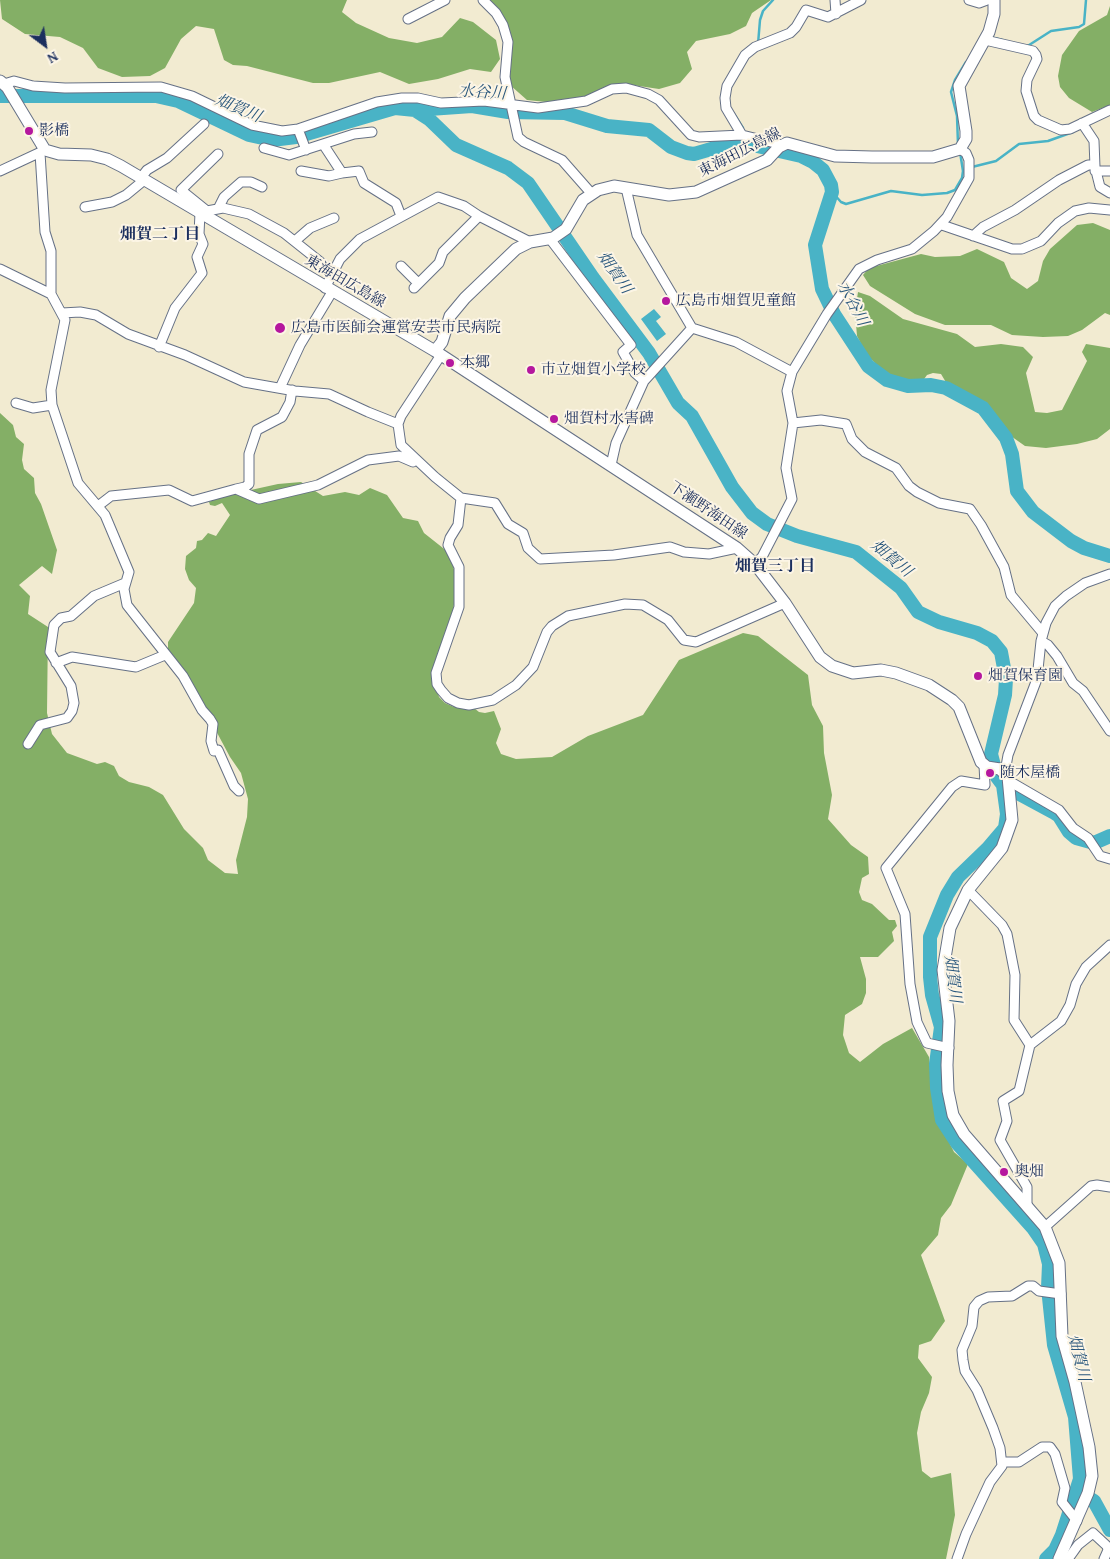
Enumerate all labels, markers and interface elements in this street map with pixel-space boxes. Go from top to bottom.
north arrow [20,20,70,70]
text: N [44,47,62,69]
water label: 水谷川 [457,82,507,104]
water label: 畑賀川 [212,91,264,127]
place label: 影橋 [39,122,69,140]
marker: 影橋 [23,125,35,137]
street label: 東海田広島線 [696,125,784,181]
district label: 畑賀二丁目 [120,225,200,245]
water label: 畑賀川 [592,248,636,298]
street label: 東海田広島線 [302,252,388,312]
water label: 水谷川 [832,278,872,330]
place label: 広島市畑賀児童館 [676,292,796,310]
marker: 広島市畑賀児童館 [660,295,672,307]
place label: 広島市医師会運営安芸市民病院 [291,319,501,337]
marker: 広島市医師会運営安芸市民病院 [273,321,287,335]
place label: 本郷 [460,354,490,372]
marker: 本郷 [444,357,456,369]
place label: 市立畑賀小学校 [541,361,646,379]
marker: 市立畑賀小学校 [525,364,537,376]
place label: 畑賀村水害碑 [564,410,654,428]
marker: 畑賀村水害碑 [548,413,560,425]
street label: 下瀬野海田線 [666,478,750,544]
water label: 畑賀川 [866,536,916,582]
district label: 畑賀三丁目 [735,557,815,577]
place label: 畑賀保育園 [988,667,1063,685]
marker: 畑賀保育園 [972,670,984,682]
place label: 随木屋橋 [1000,764,1060,782]
marker: 随木屋橋 [984,767,996,779]
water label: 畑賀川 [940,954,964,1004]
place label: 奥畑 [1014,1163,1044,1181]
marker: 奥畑 [998,1166,1010,1178]
water label: 畑賀川 [1063,1332,1093,1384]

